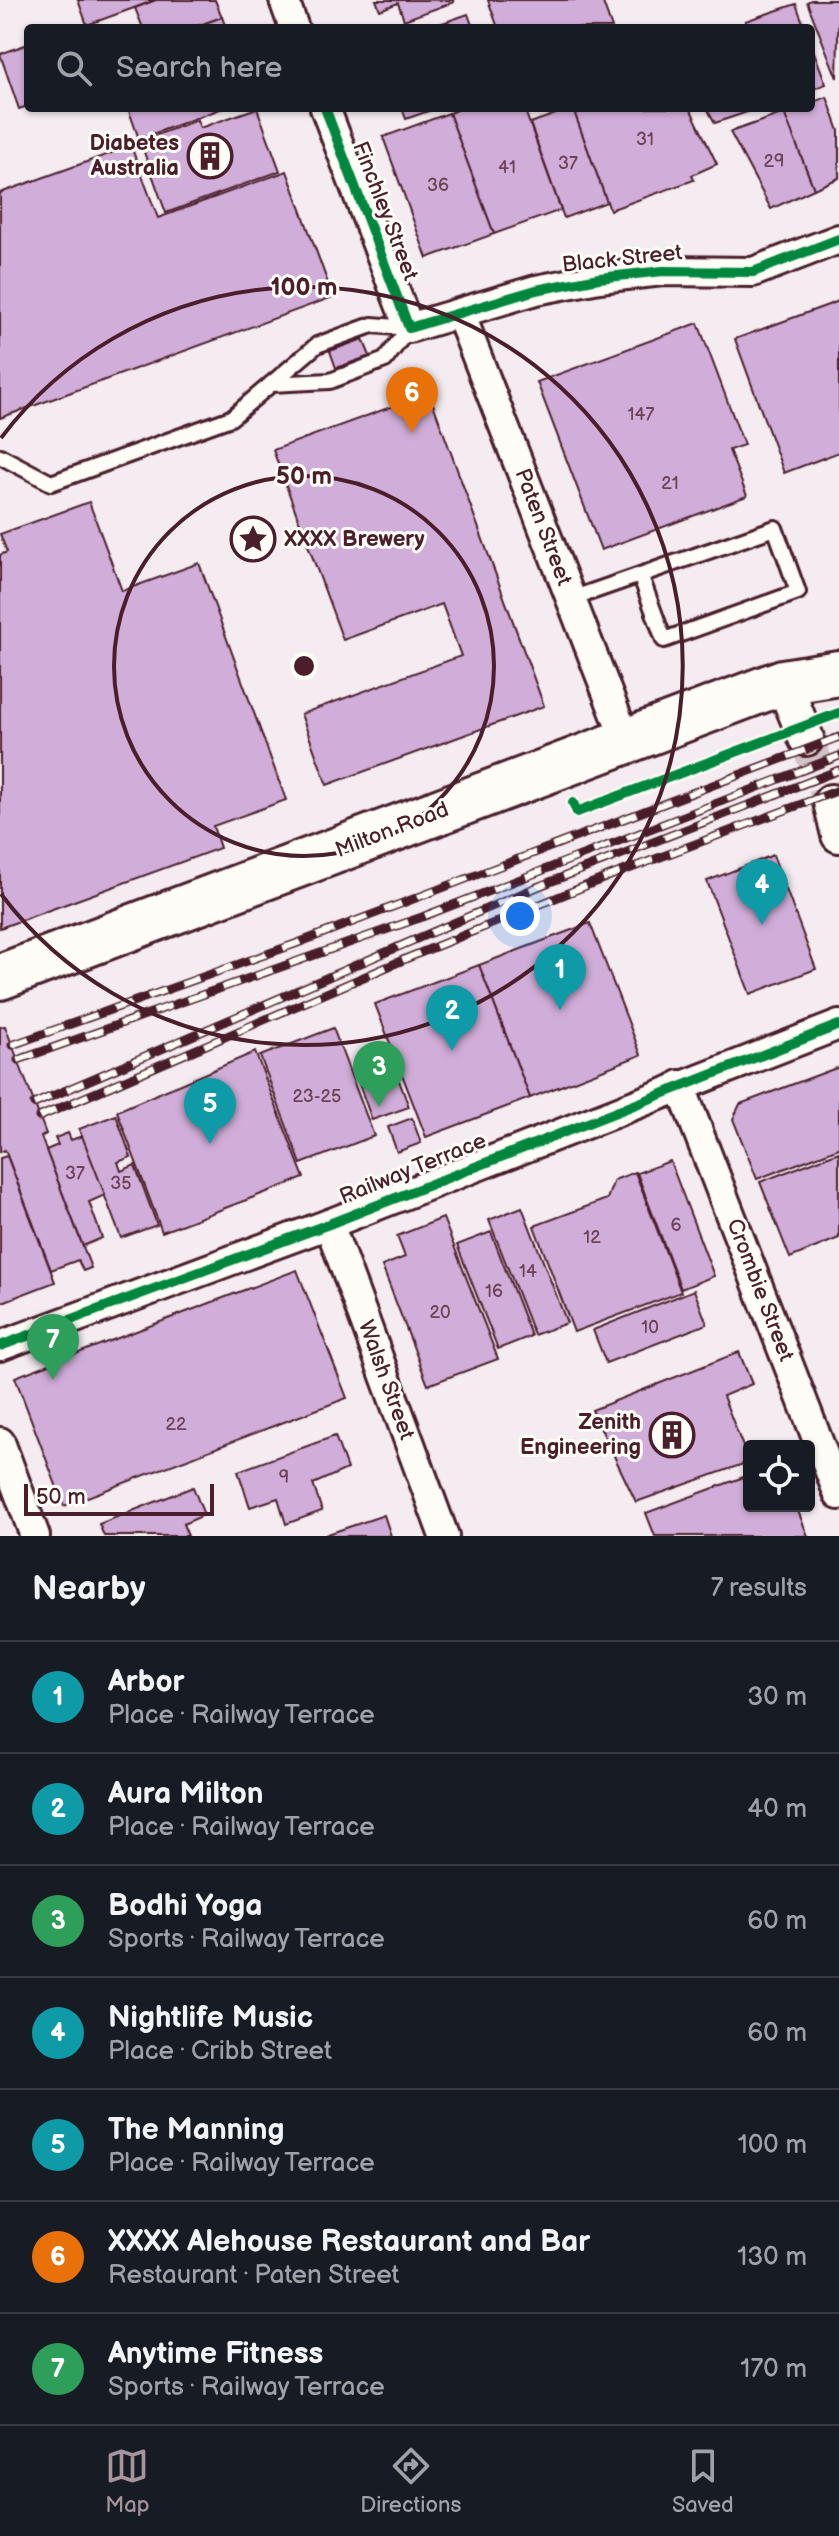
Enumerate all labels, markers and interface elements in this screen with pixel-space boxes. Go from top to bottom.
search box [24,24,815,112]
icon: search [52,46,96,90]
text: Search here [116,50,282,86]
house number: 31 [636,129,654,150]
place label: Diabetes Australia [90,130,179,182]
building icon: Diabetes Australia [186,132,234,180]
street label: Finchley Street [346,138,424,284]
house number: 29 [763,151,785,172]
house number: 37 [558,153,578,174]
house number: 41 [498,157,516,178]
house number: 36 [427,175,449,196]
street label: Black Street [561,239,684,279]
text: 100 m [271,273,337,302]
pin: 6 [386,367,438,433]
house number: 147 [628,404,655,425]
text: 50 m [276,462,332,491]
street label: Paten Street [508,465,578,589]
house number: 21 [661,473,679,494]
place icon: XXXX Brewery [229,515,277,563]
place label: XXXX Brewery [284,526,425,553]
centre of rings [290,652,318,680]
street label: Milton Road [332,796,452,864]
pin: 4 [736,859,788,925]
your location [500,896,540,936]
pin: 1 [534,944,586,1010]
pin: 2 [426,985,478,1051]
pin: 3 [353,1041,405,1107]
pin: 5 [184,1078,236,1144]
house number: 23-25 [293,1086,341,1107]
street label: Railway Terrace [336,1127,490,1211]
house number: 37 [65,1163,85,1184]
house number: 35 [110,1173,132,1194]
house number: 6 [671,1215,682,1236]
street label: Crombie Street [720,1215,800,1365]
house number: 12 [583,1227,601,1248]
house number: 14 [519,1261,537,1282]
house number: 16 [485,1281,503,1302]
house number: 20 [429,1302,451,1323]
pin: 7 [27,1314,79,1380]
street label: Walsh Street [352,1317,420,1444]
house number: 10 [641,1317,659,1338]
place label: Zenith Engineering [520,1409,641,1461]
building icon: Zenith Engineering [648,1411,696,1459]
house number: 22 [165,1414,187,1435]
map controls [743,1440,815,1512]
button: locate [743,1440,815,1512]
house number: 9 [279,1467,289,1488]
scale bar [24,1480,214,1516]
text: 50 m [36,1484,86,1511]
text: Nearby [32,1568,146,1609]
text: 7 results [711,1573,807,1604]
text: Arbor [108,1664,185,1700]
text: 1 [53,1682,63,1713]
text: 30 m [747,1682,807,1713]
text: Place · Railway Terrace [108,1700,375,1731]
text: Aura Milton [108,1776,264,1812]
text: 2 [50,1794,66,1825]
text: 40 m [747,1794,807,1825]
text: Place · Railway Terrace [108,1812,375,1843]
text: Bodhi Yoga [108,1888,262,1924]
text: 3 [50,1906,66,1937]
text: 60 m [747,1906,807,1937]
text: Sports · Railway Terrace [108,1924,385,1955]
text: Nightlife Music [108,2000,313,2036]
text: 4 [50,2018,66,2049]
text: 60 m [747,2018,807,2049]
text: Place · Cribb Street [108,2036,332,2067]
text: The Manning [108,2112,284,2148]
text: 5 [50,2130,66,2161]
text: 100 m [738,2130,807,2161]
text: Place · Railway Terrace [108,2148,375,2179]
text: XXXX Alehouse Restaurant and Bar [108,2224,590,2260]
text: 6 [50,2242,66,2273]
text: 130 m [737,2242,807,2273]
text: Restaurant · Paten Street [108,2260,400,2291]
text: Anytime Fitness [108,2336,323,2372]
text: 7 [51,2354,65,2385]
text: 170 m [740,2354,807,2385]
text: Sports · Railway Terrace [108,2372,385,2403]
tab: Map [105,2444,150,2519]
tab: Directions [360,2444,461,2519]
tab: Saved [672,2444,734,2519]

